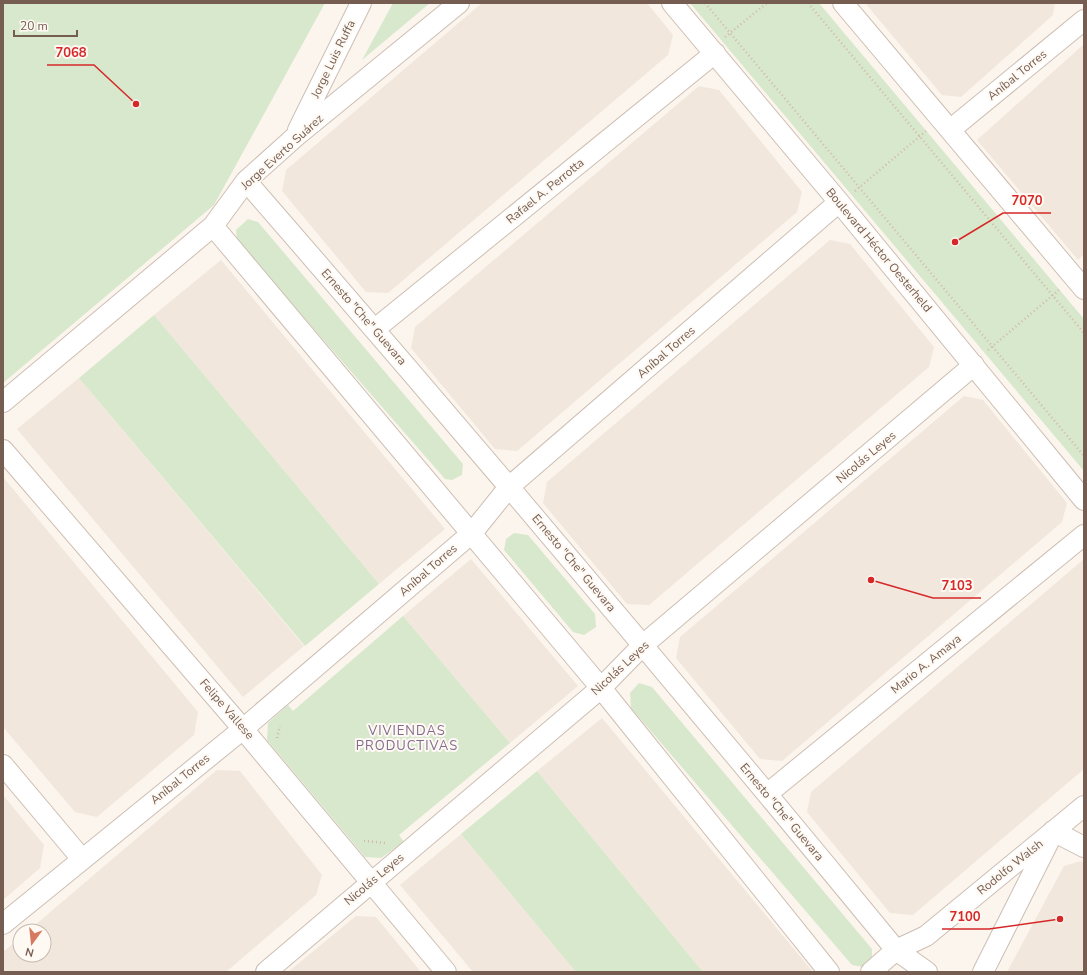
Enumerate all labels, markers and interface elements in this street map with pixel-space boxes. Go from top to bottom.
scale bar [14,12,77,38]
street label: Jorge Luis Ruffa [307,17,359,102]
text: 20 m [20,18,48,34]
callout: 7068 [47,40,94,65]
text: 7068 [55,44,87,62]
street label: Aníbal Torres [984,46,1050,104]
street label: Jorge Everto Suárez [237,110,327,194]
street label: Rafael A. Perrotta [503,155,587,227]
street label: Boulevard Héctor Oesterheld [822,185,936,315]
callout: 7070 [1003,188,1051,213]
text: 7070 [1011,192,1043,210]
street label: Ernesto "Che" Guevara [318,265,410,369]
street label: Aníbal Torres [634,322,699,382]
street label: Nicolás Leyes [833,427,899,487]
street label: Ernesto "Che" Guevara [528,511,620,615]
street label: Aníbal Torres [396,540,461,600]
callout: 7103 [933,573,981,598]
text: 7103 [941,577,973,595]
street label: Mario A. Amaya [888,631,964,697]
street label: Nicolás Leyes [588,637,653,699]
street label: Felipe Vallese [196,675,258,743]
district label: VIVIENDAS PRODUCTIVAS [356,722,458,755]
street label: Aníbal Torres [147,750,213,808]
street label: Ernesto "Che" Guevara [736,760,828,864]
street label: Rodolfo Walsh [974,836,1046,898]
street label: Nicolás Leyes [341,849,407,909]
callout: 7100 [942,904,989,929]
text: 7100 [949,908,981,926]
north arrow [12,923,52,963]
text: N [24,944,35,960]

